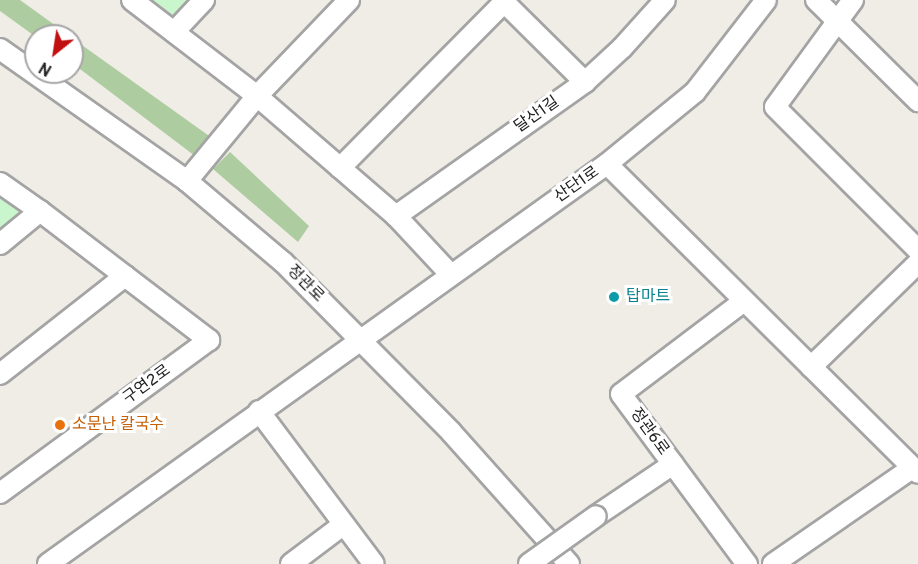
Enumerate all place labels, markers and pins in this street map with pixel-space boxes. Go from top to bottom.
place label: 탑마트 [626,287,670,307]
marker: 탑마트 [607,290,621,304]
place label: 소문난 칼국수 [72,415,164,435]
marker: 소문난 칼국수 [53,418,67,432]

